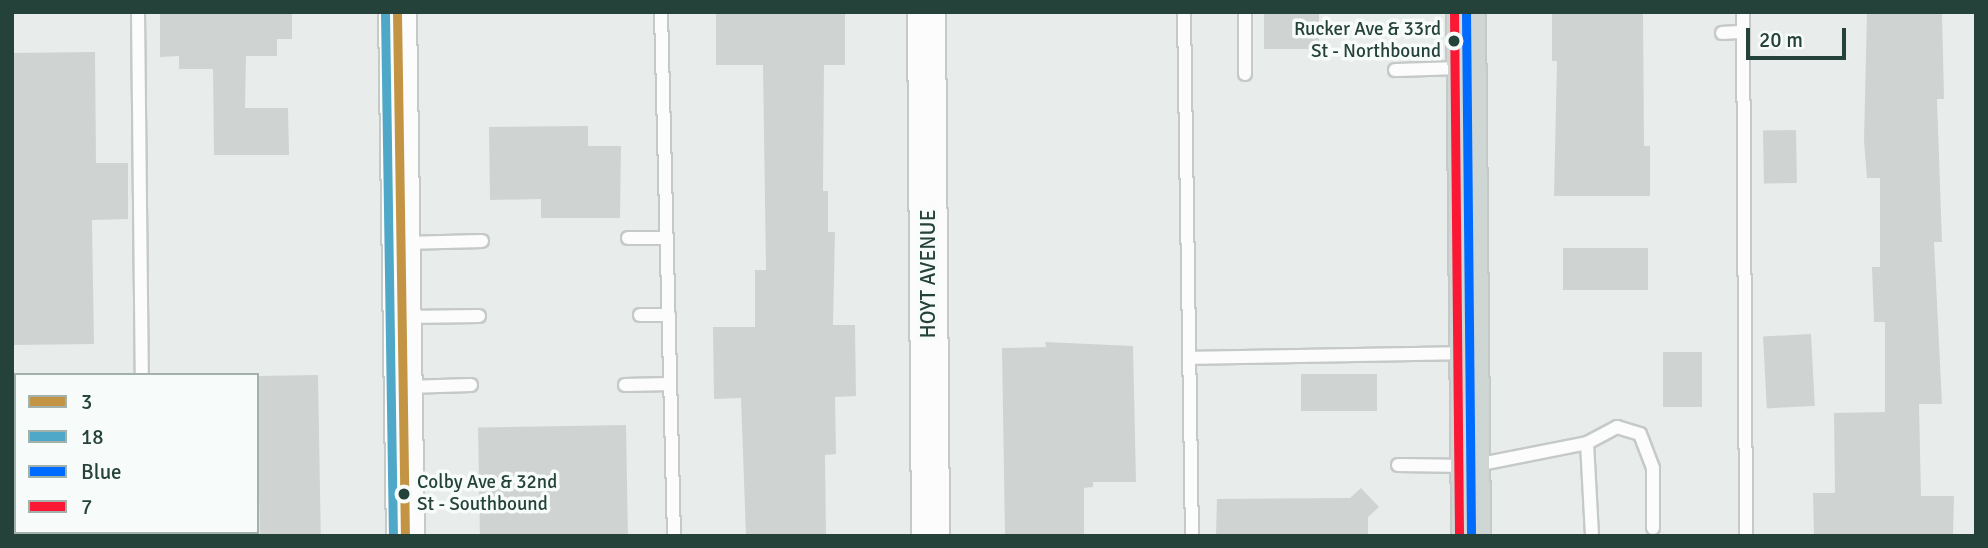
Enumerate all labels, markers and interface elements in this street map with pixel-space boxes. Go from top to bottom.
scale bar [1750,14,1850,58]
place label: Rucker Ave & 33rd St - Northbound [1294,19,1441,63]
text: 20 m [1759,27,1803,53]
marker: Rucker Ave & 33rd St - Northbound [1447,34,1461,48]
street label: HOYT AVENUE [915,209,941,339]
legend [14,373,259,534]
text: 3 [81,389,92,415]
text: 18 [81,424,104,450]
text: Blue [81,459,122,485]
place label: Colby Ave & 32nd St - Southbound [417,472,557,516]
marker: Colby Ave & 32nd St - Southbound [397,487,411,501]
text: 7 [81,494,92,520]

